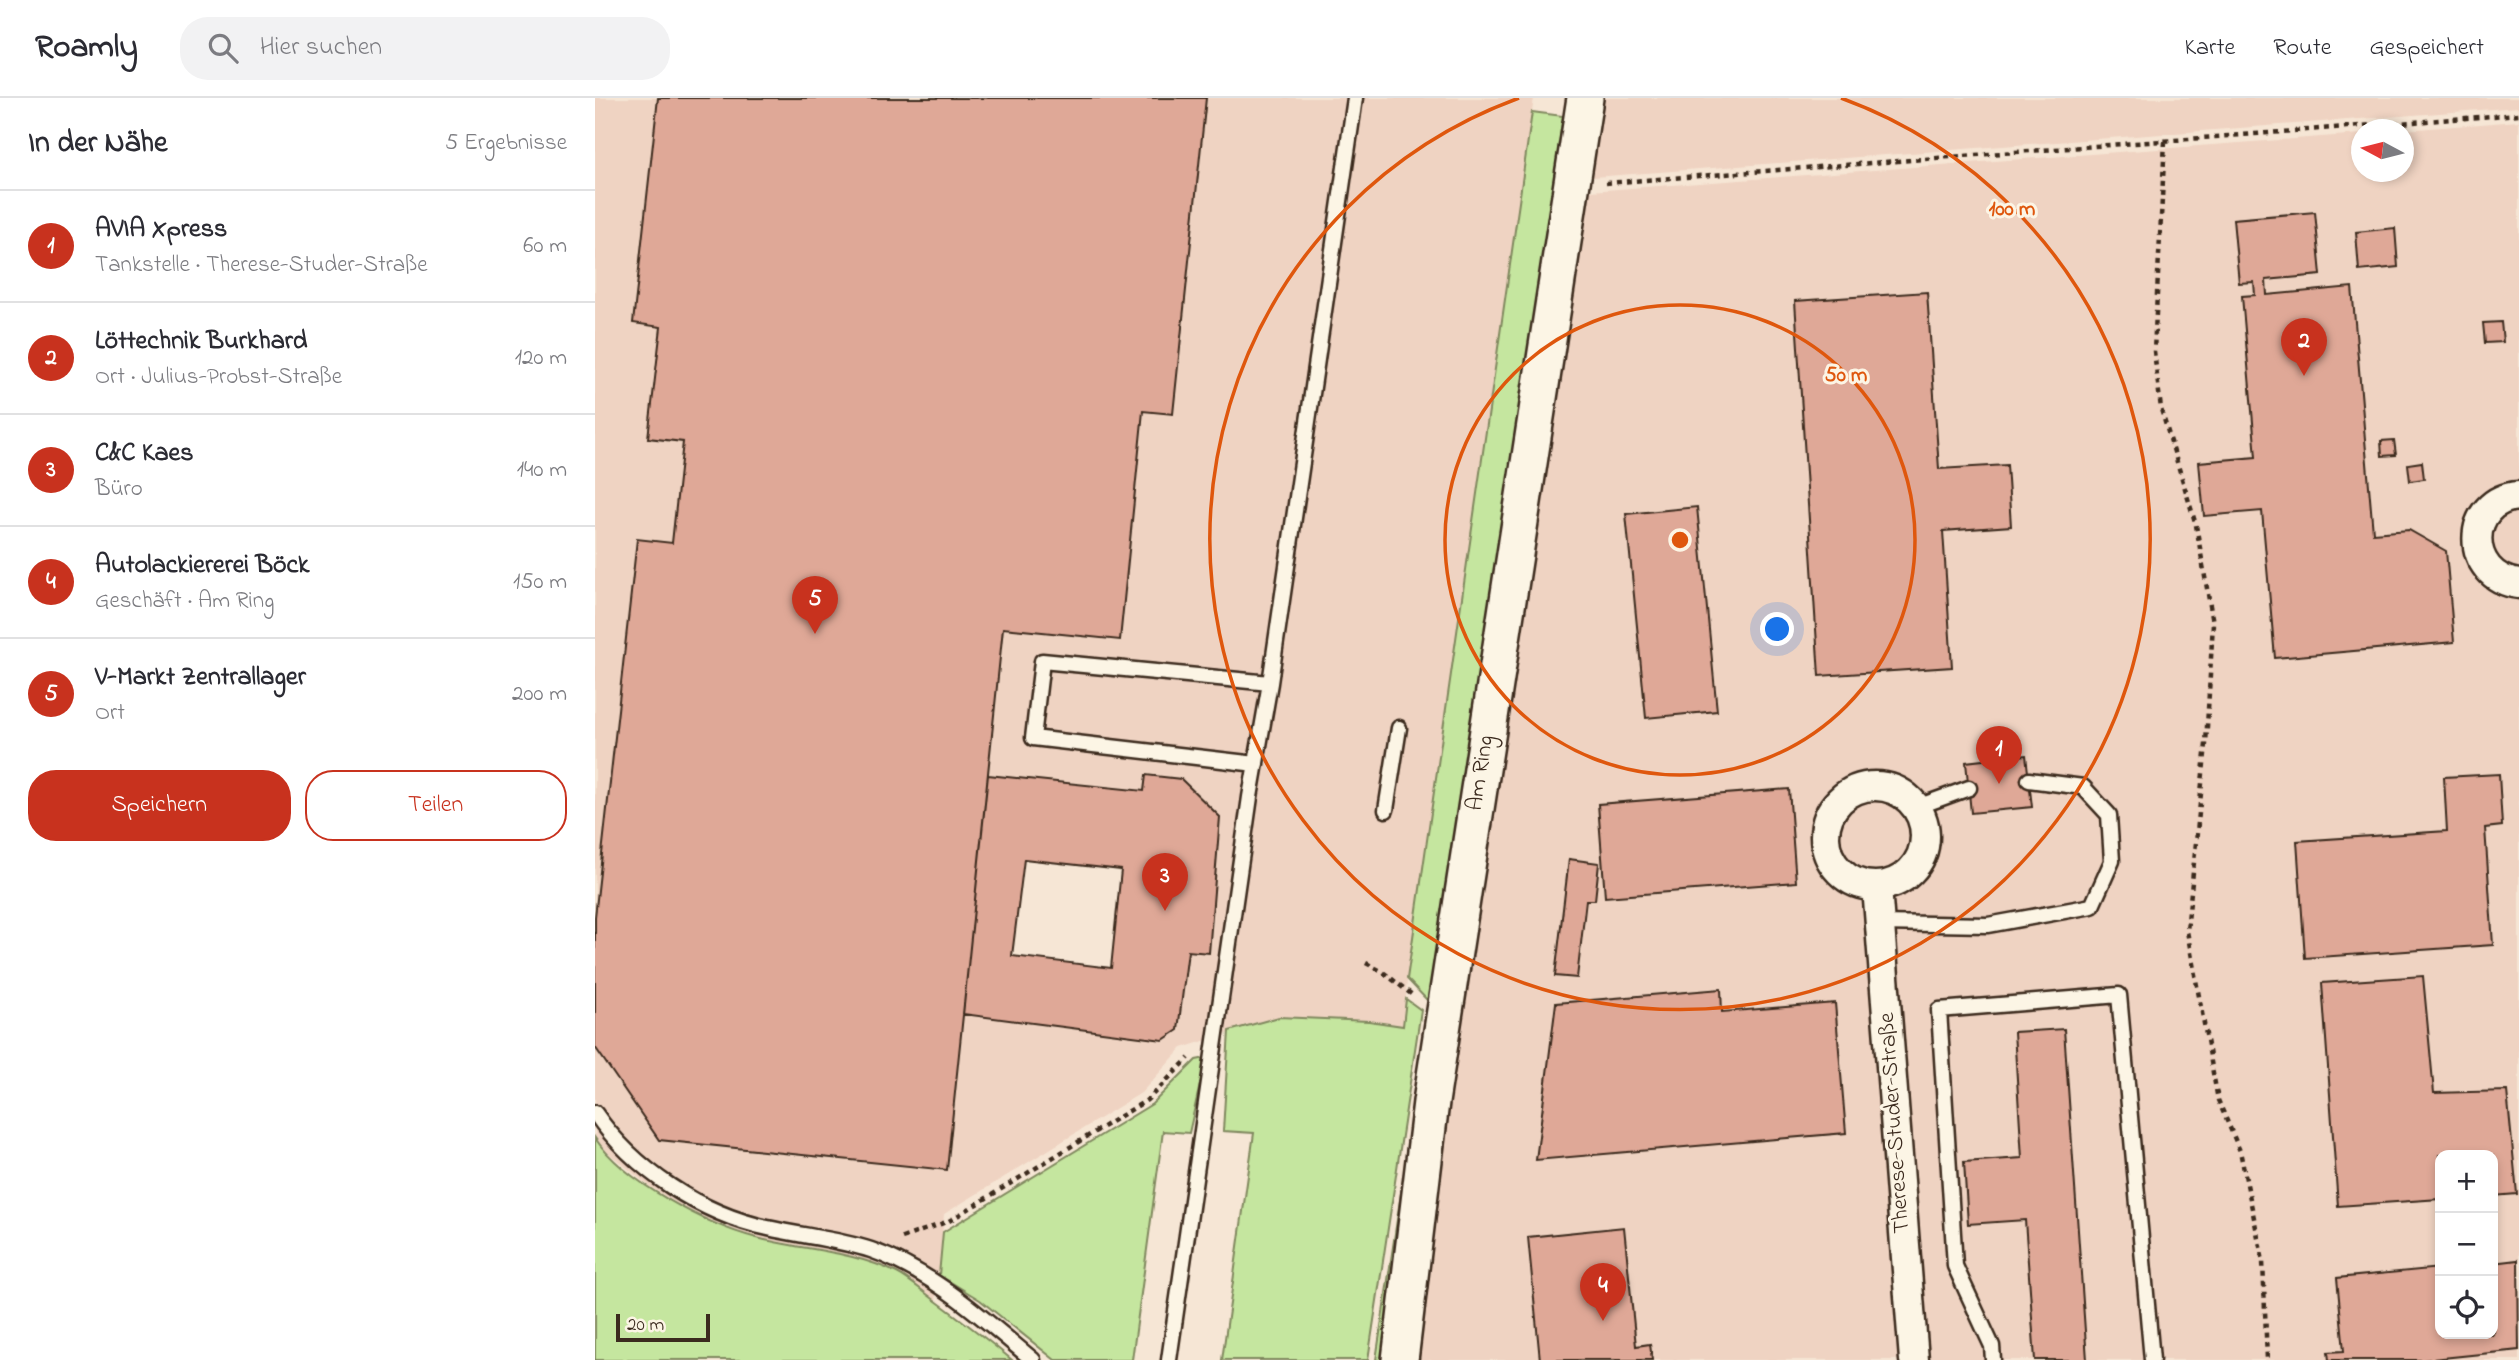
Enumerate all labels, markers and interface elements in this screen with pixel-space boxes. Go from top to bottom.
search box [180,17,670,80]
text: Roamly [35,24,138,72]
icon: search [204,29,242,67]
text: Hier suchen [260,29,382,67]
text: Karte [2184,31,2235,66]
text: Route [2273,31,2332,66]
text: Gespeichert [2370,31,2484,66]
north arrow [2351,119,2414,182]
text: In der Nähe [28,122,168,166]
text: 5 Ergebnisse [445,127,567,160]
text: 100 m [1989,195,2035,225]
text: AVIA Xpress [95,211,227,249]
text: 1 [47,230,55,263]
text: 60 m [523,230,567,263]
text: Tankstelle · Therese-Studer-Straße [95,249,428,282]
pin: 2 [2281,318,2327,376]
text: Löttechnik Burkhard [95,323,307,361]
text: 2 [45,342,57,375]
text: 120 m [515,342,567,375]
text: Ort · Julius-Probst-Straße [95,361,342,394]
text: 50 m [1825,361,1867,391]
text: C&C Kaes [95,435,193,473]
text: 3 [46,454,56,487]
text: 140 m [517,454,567,487]
text: Büro [95,473,143,506]
centre of rings [1668,528,1692,552]
text: Autolackiererei Böck [95,547,310,585]
text: 4 [46,566,56,599]
text: 150 m [513,566,567,599]
pin: 5 [792,576,838,634]
text: Geschäft · Am Ring [95,585,274,618]
your location [1760,612,1794,646]
text: V-Markt Zentrallager [95,659,306,697]
text: 5 [44,678,58,711]
text: 200 m [512,678,567,711]
text: Ort [95,697,125,730]
pin: 1 [1976,726,2022,784]
street label: Am Ring [1459,733,1504,813]
button: Speichern [28,770,291,841]
button: Teilen [305,770,567,841]
pin: 3 [1142,853,1188,911]
street label: Therese-Studer-Straße [1871,1011,1919,1235]
map controls [2435,1150,2498,1339]
button: + [2435,1150,2498,1213]
button: − [2435,1213,2498,1276]
pin: 4 [1580,1263,1626,1321]
button: locate [2435,1276,2498,1339]
scale bar [616,1311,711,1343]
text: 20 m [627,1312,664,1339]

